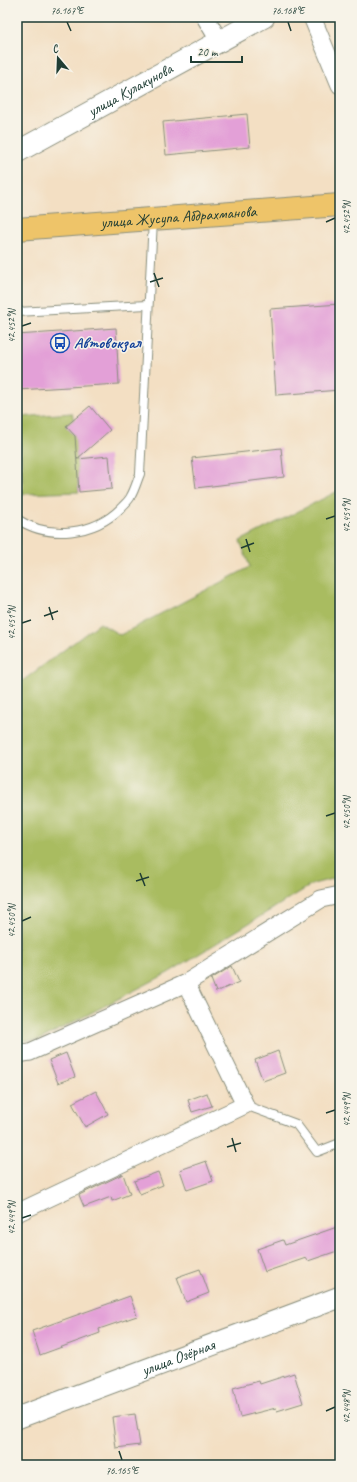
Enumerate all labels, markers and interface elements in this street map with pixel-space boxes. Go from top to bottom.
text: 76.167°E [51,4,85,17]
text: 76.168°E [272,4,306,17]
north arrow [38,38,78,78]
scale bar [191,38,242,64]
text: С [50,41,61,56]
text: 20 m [197,44,219,60]
street label: улица Кулакунова [83,58,178,122]
text: 42.452°N [340,199,353,235]
street label: улица Жусупа Абдрахманова [99,201,258,233]
text: 42.452°N [5,307,18,343]
bus stop icon: Автовокзал [49,332,71,354]
place label: Автовокзал [74,333,142,353]
text: 42.451°N [340,497,353,533]
text: 42.451°N [5,604,18,640]
text: 42.450°N [340,794,353,830]
text: 42.450°N [5,902,18,938]
text: 42.449°N [340,1091,353,1127]
text: 42.449°N [5,1199,18,1235]
street label: улица Озёрная [138,1334,218,1381]
text: 42.448°N [340,1388,353,1424]
text: 76.165°E [106,1464,140,1477]

